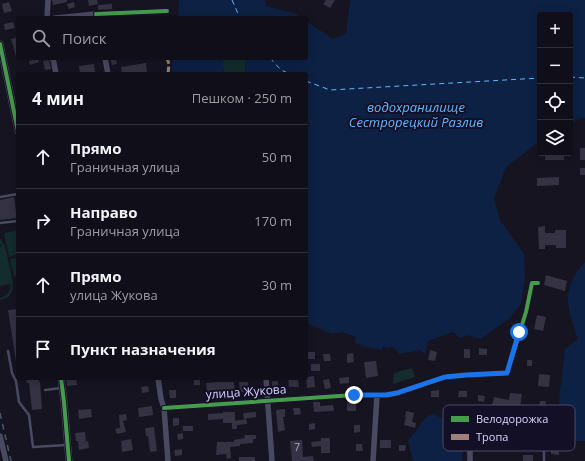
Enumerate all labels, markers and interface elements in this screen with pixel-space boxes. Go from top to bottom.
map controls [537,12,573,156]
button: + [537,12,573,48]
search box [16,16,308,60]
icon: search [30,27,52,49]
text: Поиск [62,28,106,48]
button: − [537,48,573,84]
button: locate [537,84,573,120]
text: 4 мин [32,87,84,110]
text: Пешком · 250 m [192,89,292,107]
water label: водохранилище Сестрорецкий Разлив [349,98,483,131]
button: layers [537,120,573,156]
text: Прямо [70,138,122,158]
icon: ahead [32,146,54,168]
text: 50 m [262,148,292,166]
text: Граничная улица [70,158,180,176]
text: Направо [70,202,138,222]
icon: right [32,210,54,232]
text: 170 m [254,212,292,230]
text: Граничная улица [70,222,180,240]
text: Прямо [70,266,122,286]
icon: ahead [32,274,54,296]
text: 30 m [262,276,292,294]
text: улица Жукова [70,286,158,304]
route start [510,323,528,341]
icon: arrive [32,338,54,360]
text: Пункт назначения [70,339,216,359]
street label: улица Жукова [205,380,287,403]
route end [345,386,363,404]
legend [443,405,575,451]
text: Велодорожка [476,411,548,426]
text: Тропа [476,429,508,444]
house number: 7 [294,440,300,454]

